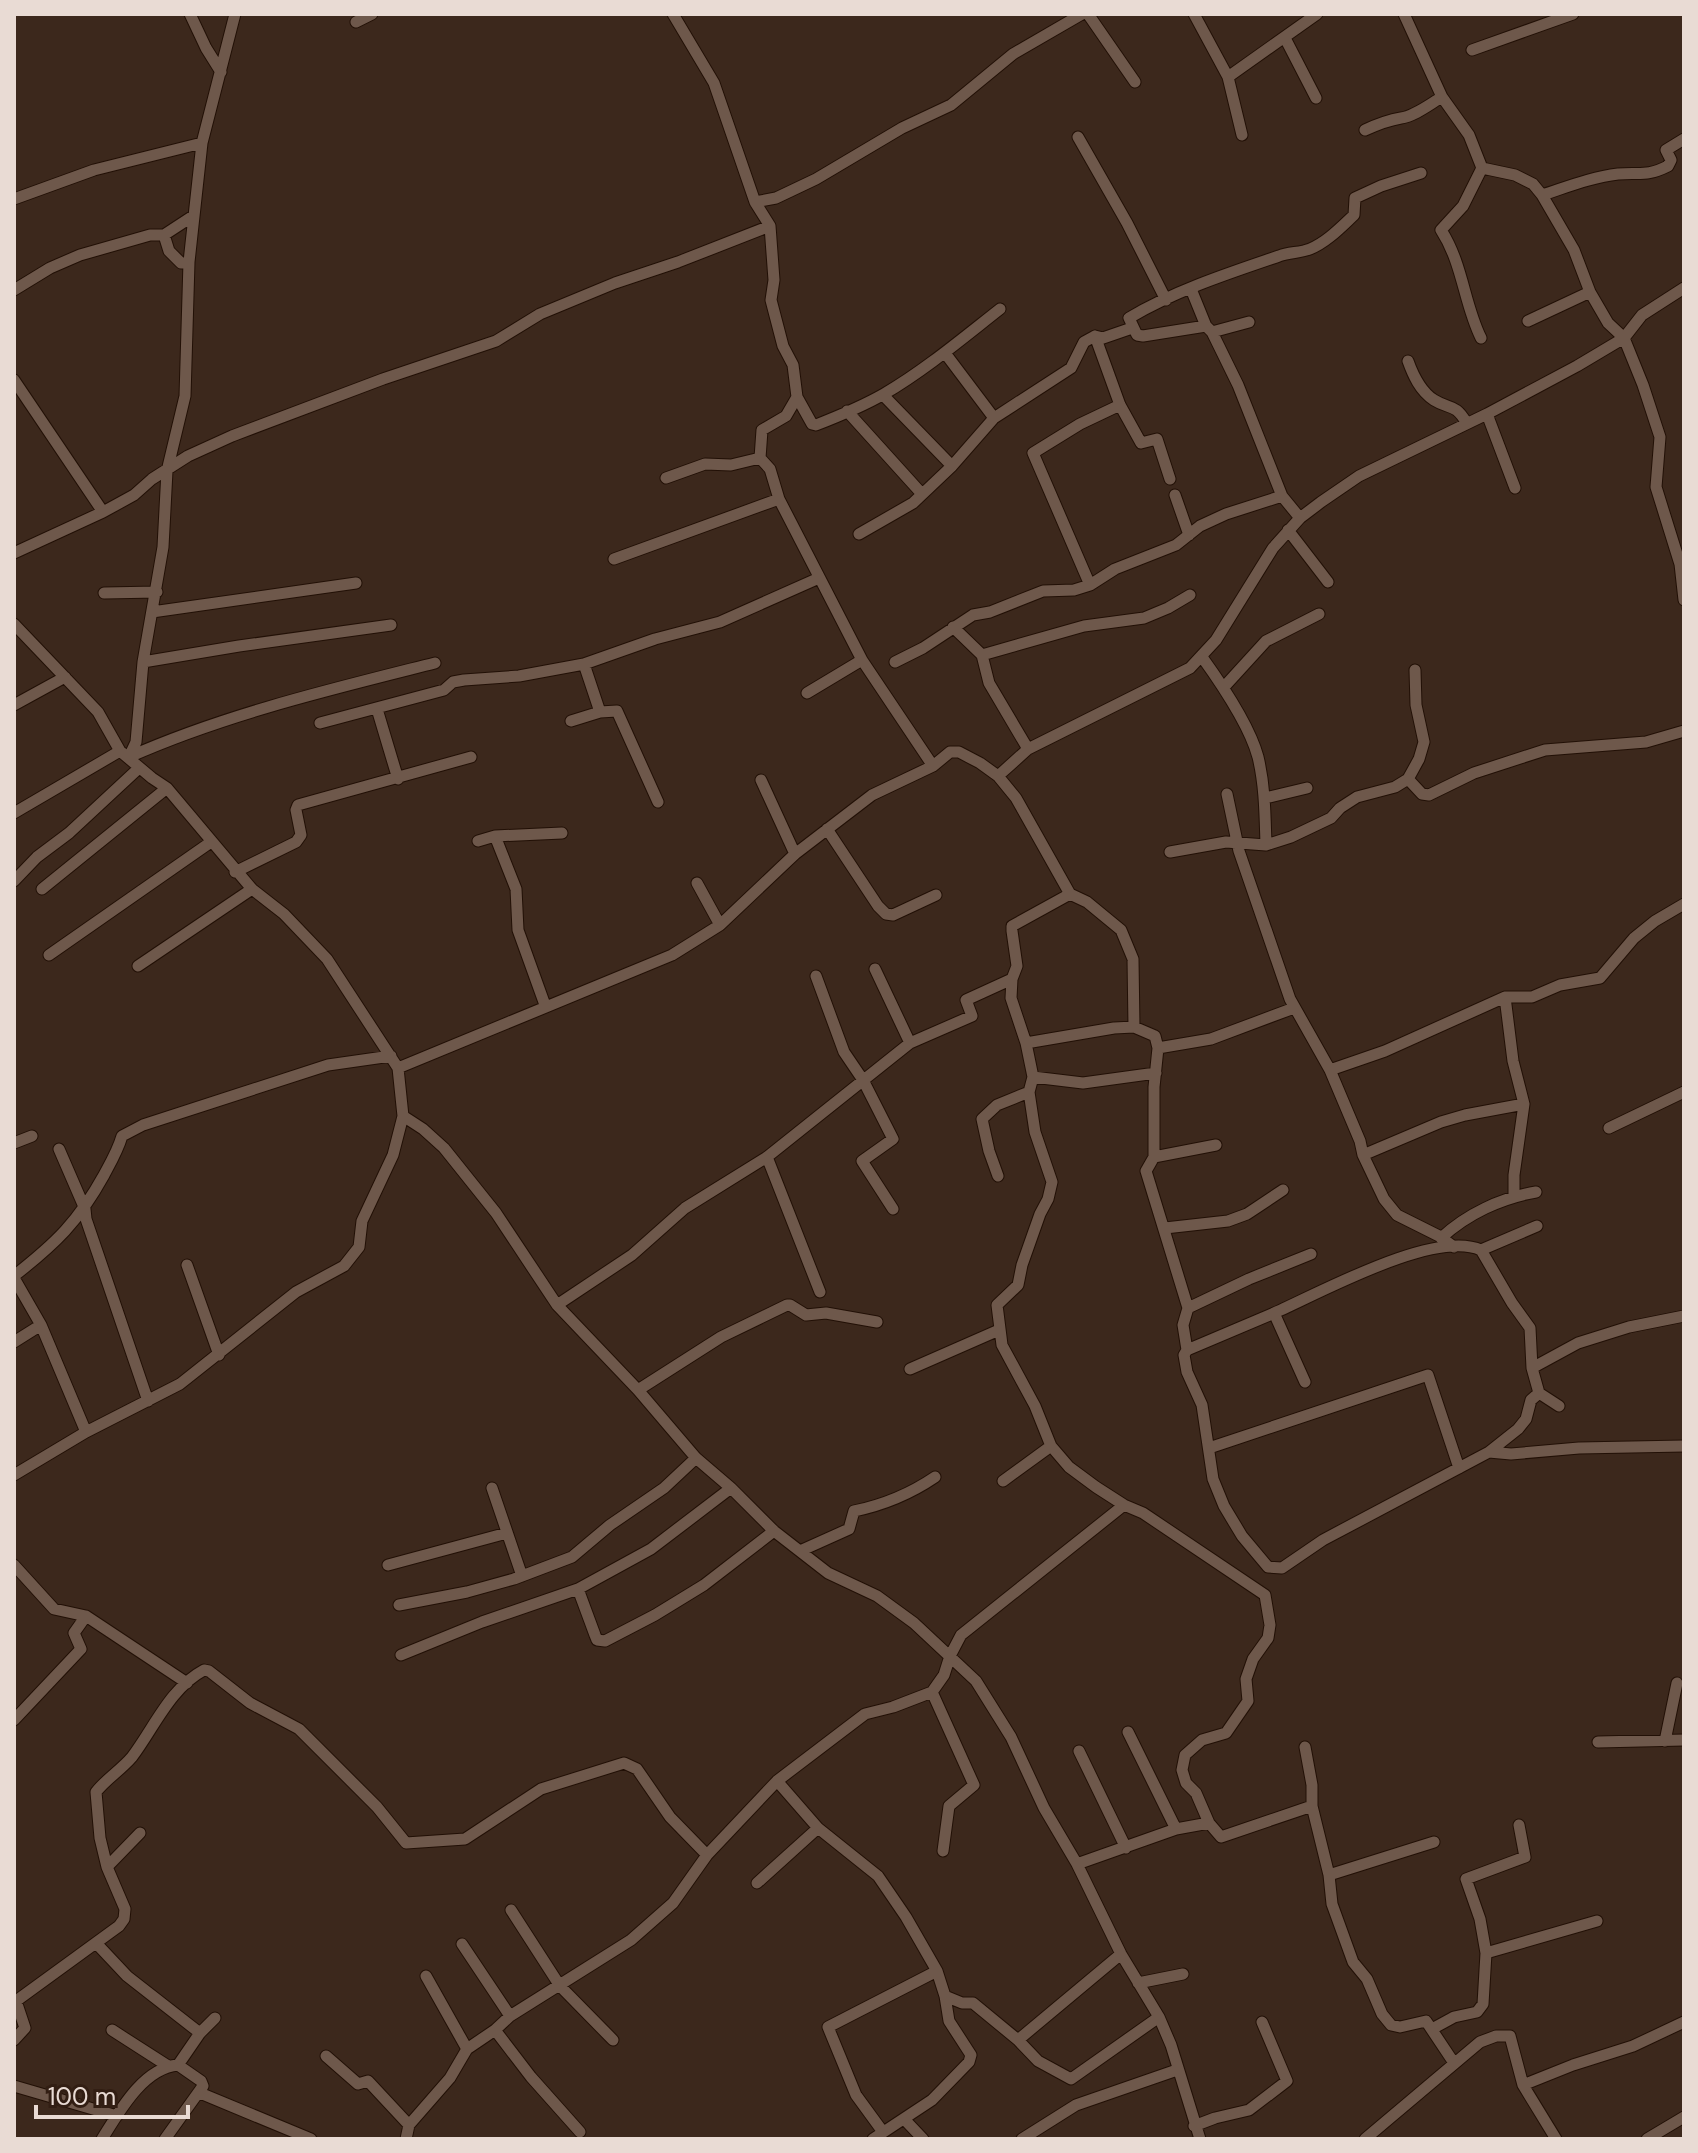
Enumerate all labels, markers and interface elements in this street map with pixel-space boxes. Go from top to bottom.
scale bar [36,2069,188,2119]
text: 100 m [48,2081,116,2112]

